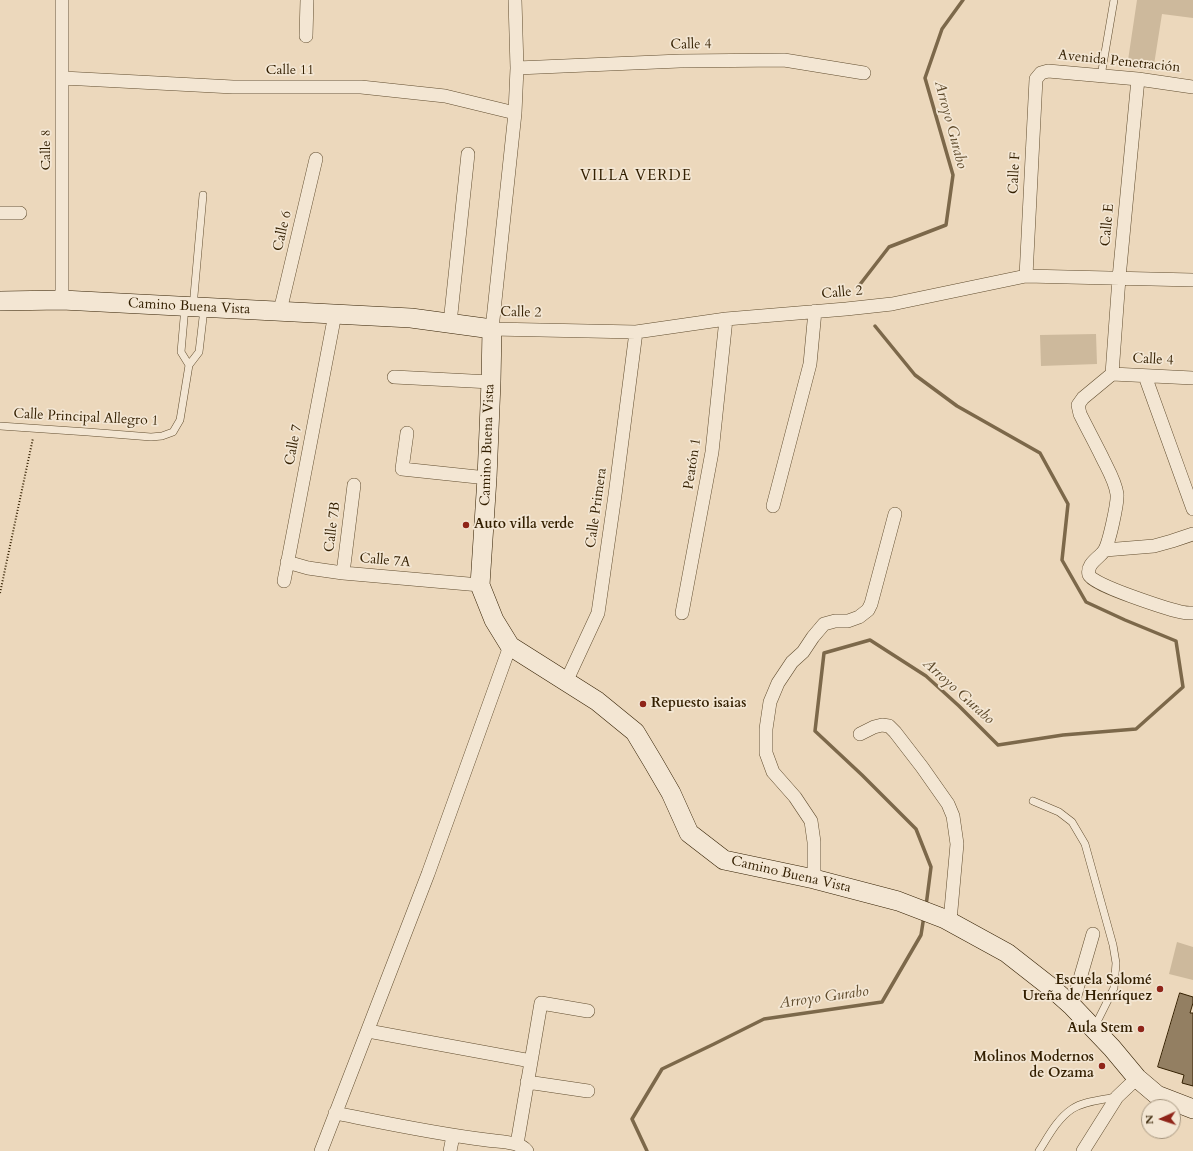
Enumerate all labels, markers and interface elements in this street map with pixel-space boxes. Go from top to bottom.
street label: Calle 4 [670,36,712,54]
street label: Avenida Penetración [1057,47,1181,77]
street label: Calle 11 [266,63,314,79]
water label: Arroyo Gurabo [930,79,970,171]
street label: Calle 8 [39,129,55,171]
street label: Calle F [1006,152,1024,194]
district label: VILLA VERDE [580,168,692,186]
street label: Calle E [1098,203,1118,247]
street label: Calle 6 [270,209,296,253]
street label: Calle 2 [821,283,863,303]
street label: Camino Buena Vista [127,295,251,319]
street label: Calle 2 [500,304,542,322]
street label: Calle 4 [1132,351,1174,369]
street label: Camino Buena Vista [477,383,499,507]
street label: Calle Principal Allegro 1 [13,406,159,430]
street label: Calle 7 [282,423,306,467]
street label: Peatón 1 [681,437,705,491]
street label: Calle Primera [583,467,611,549]
street label: Calle 7B [322,501,344,553]
place label: Auto villa verde [474,517,574,533]
marker: Auto villa verde [461,520,471,530]
street label: Calle 7A [359,550,411,572]
water label: Arroyo Gurabo [918,655,998,729]
place label: Repuesto isaias [651,696,746,712]
marker: Repuesto isaias [638,699,648,709]
street label: Camino Buena Vista [729,853,853,897]
place label: Escuela Salomé Ureña de Henríquez [1022,973,1152,1006]
water label: Arroyo Gurabo [778,983,870,1013]
marker: Escuela Salomé Ureña de Henríquez [1155,984,1165,994]
place label: Aula Stem [1067,1021,1133,1037]
marker: Aula Stem [1136,1024,1146,1034]
place label: Molinos Modernos de Ozama [973,1050,1094,1082]
marker: Molinos Modernos de Ozama [1097,1061,1107,1071]
north arrow [1141,1099,1181,1139]
text: N [1142,1114,1157,1125]

